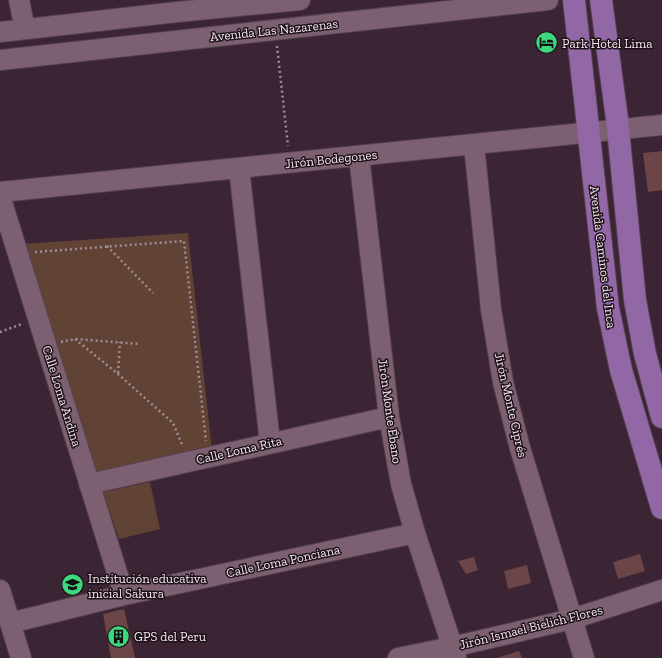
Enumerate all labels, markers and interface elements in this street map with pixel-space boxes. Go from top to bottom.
street label: Avenida Las Nazarenas [209,16,339,44]
hotel icon: Park Hotel Lima [533,30,559,56]
place label: Park Hotel Lima [562,36,653,51]
street label: Jirón Bodegones [284,147,378,171]
street label: Avenida Caminos del Inca [587,185,619,330]
street label: Calle Loma Andina [39,344,85,449]
street label: Jirón Monte Ciprés [492,351,530,459]
street label: Jirón Monte Ébano [375,357,405,465]
street label: Calle Loma Rita [195,433,284,467]
street label: Calle Loma Ponciana [225,541,342,580]
place label: Institución educativa inicial Sakura [88,571,207,601]
school or university icon: Institución educativa inicial Sakura [60,572,86,598]
street label: Jirón Ismael Bielich Flores [458,602,604,652]
building icon: GPS del Peru [106,623,132,649]
place label: GPS del Peru [134,629,207,644]

